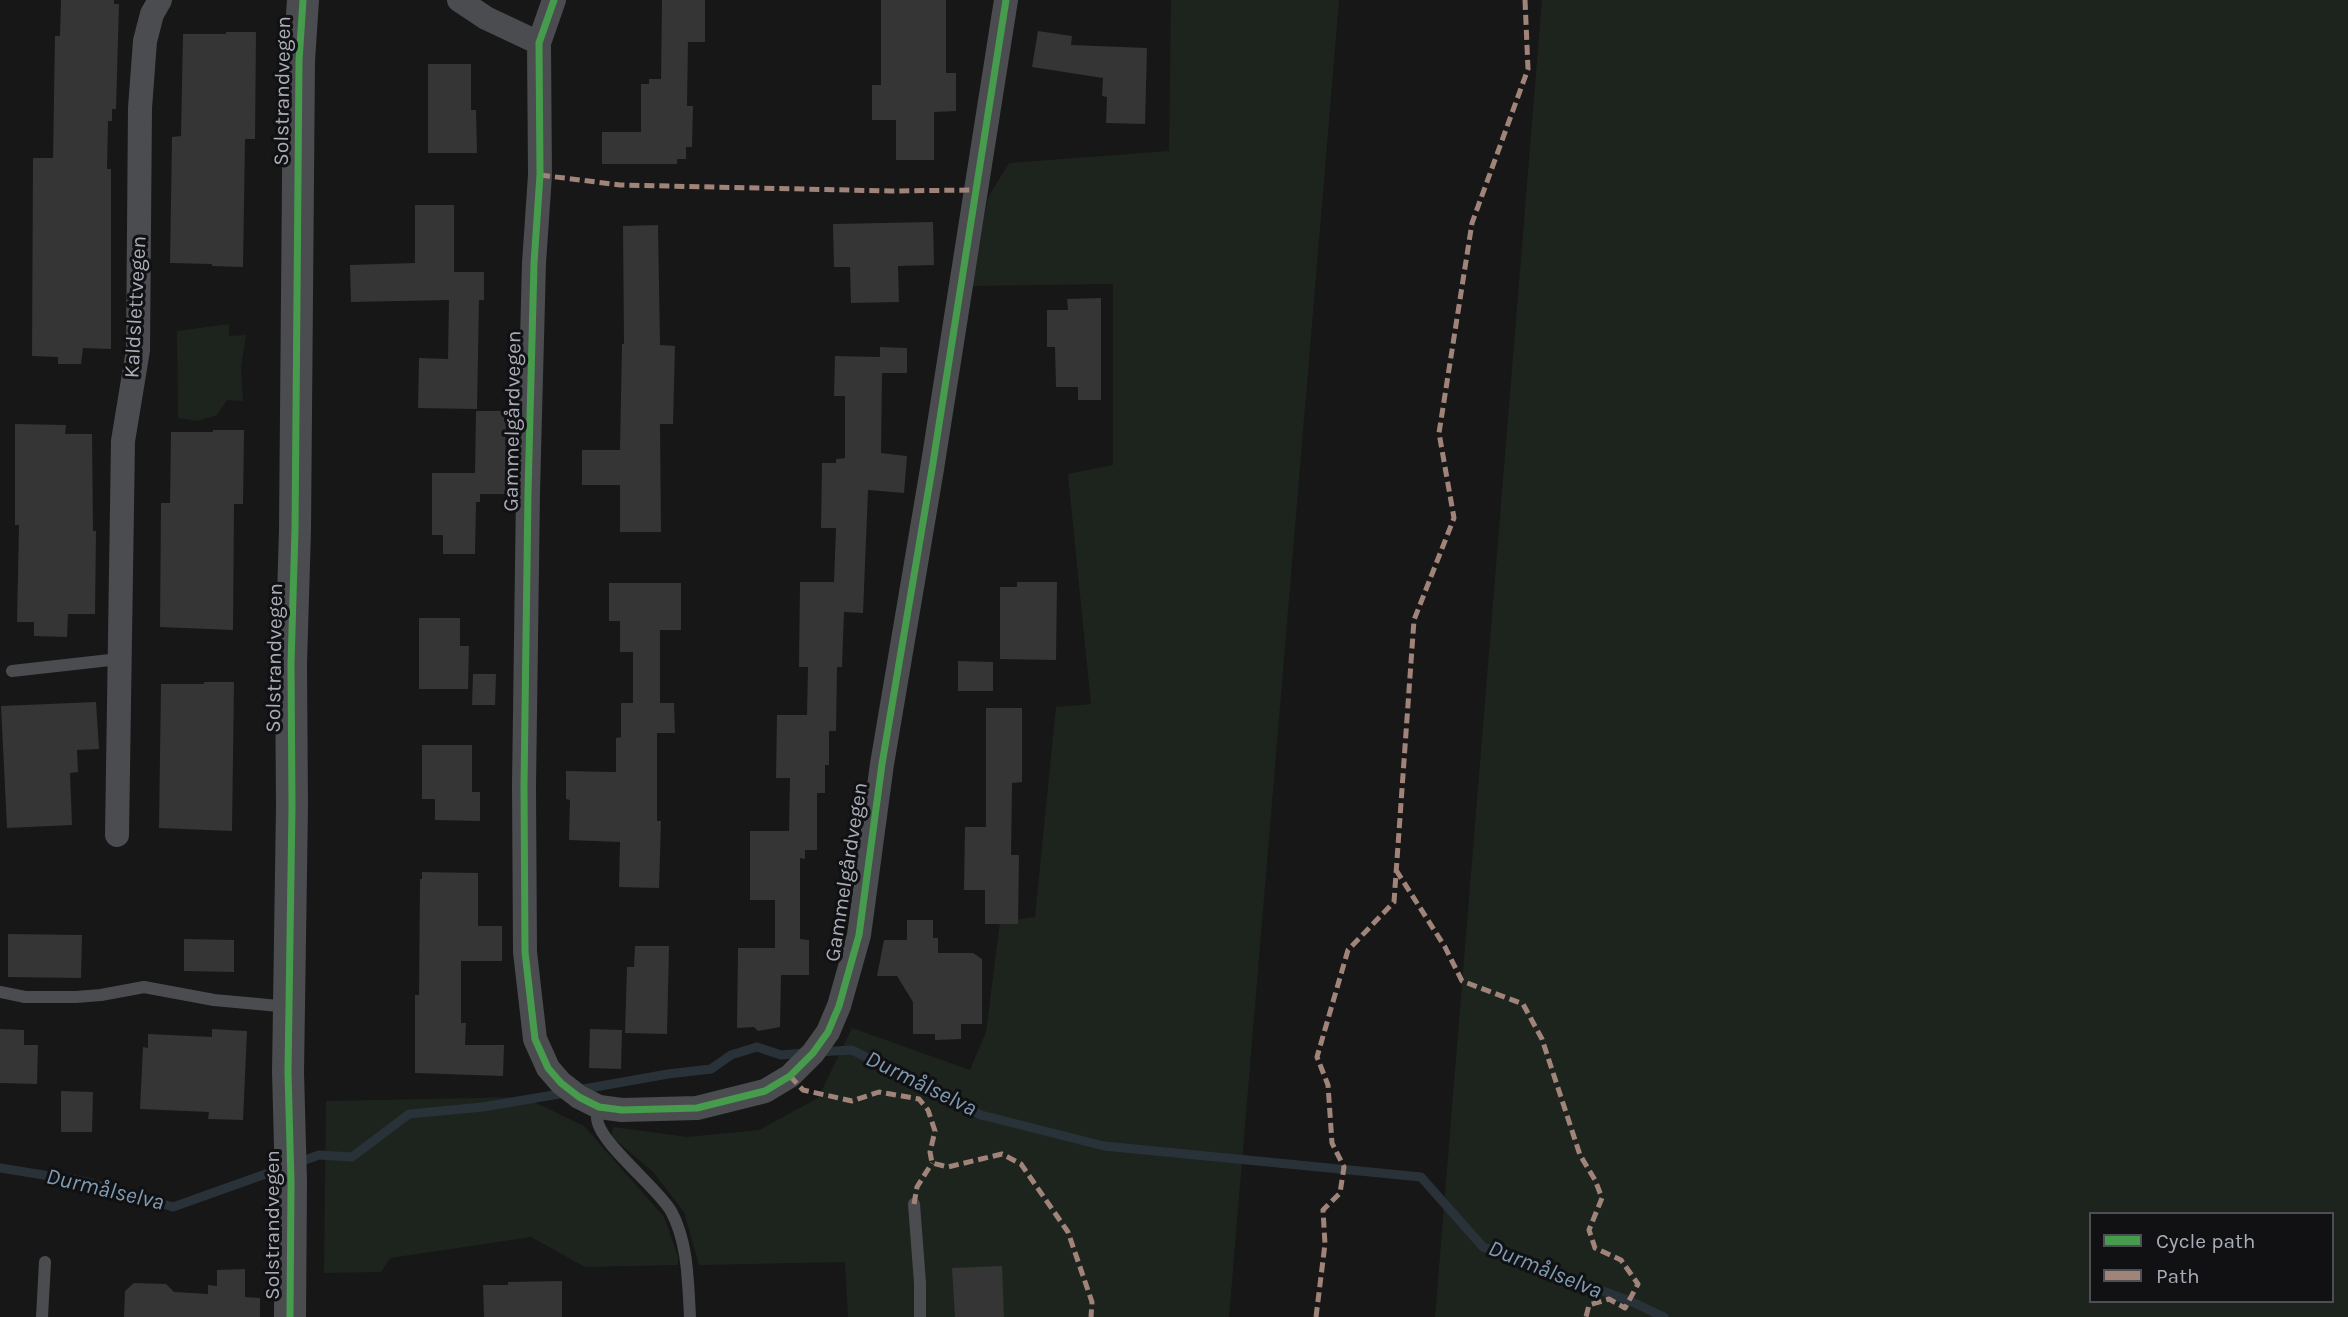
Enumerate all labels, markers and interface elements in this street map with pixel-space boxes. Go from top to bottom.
street label: Solstrandvegen [269,16,297,166]
street label: Kaldslettvegen [120,235,152,379]
street label: Gammelgårdvegen [499,330,527,512]
street label: Solstrandvegen [261,583,289,733]
street label: Gammelgårdvegen [820,781,874,963]
water label: Durmålselva [861,1045,981,1123]
street label: Solstrandvegen [260,1150,286,1300]
water label: Durmålselva [43,1163,167,1217]
legend [2089,1212,2334,1303]
text: Cycle path [2156,1229,2256,1253]
water label: Durmålselva [1484,1235,1606,1305]
text: Path [2156,1264,2200,1288]

